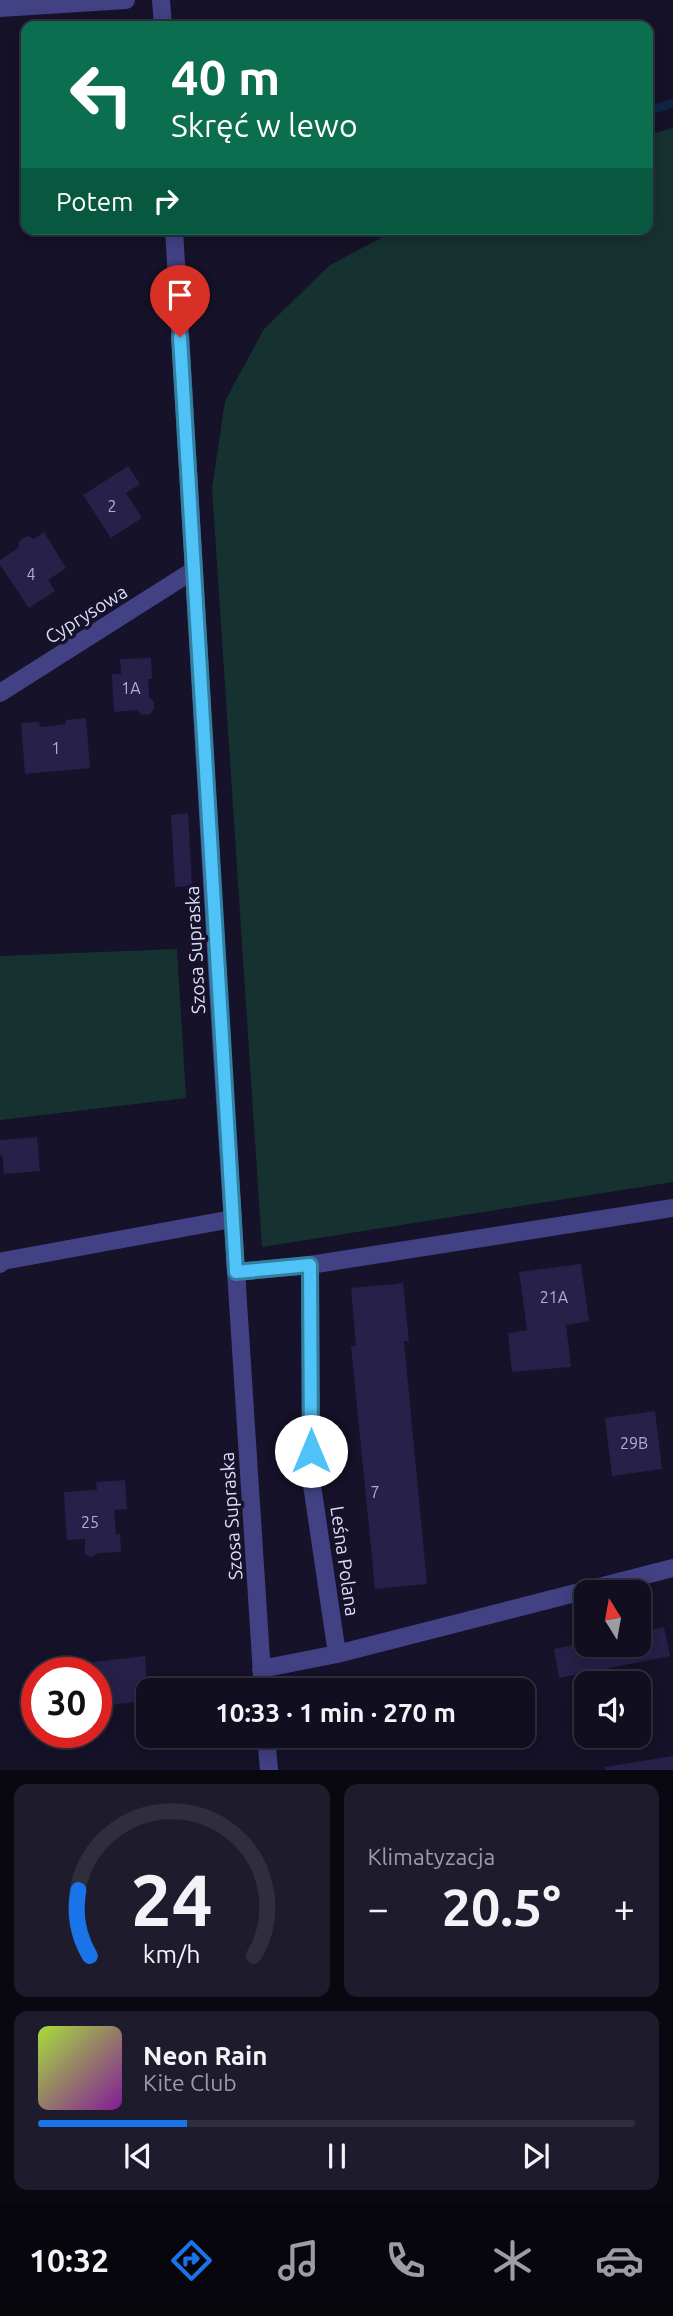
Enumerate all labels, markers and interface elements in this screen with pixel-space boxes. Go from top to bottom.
icon: left [56,49,147,140]
text: 40 m [171,49,280,104]
text: Skręć w lewo [171,107,358,143]
icon: right [147,182,185,220]
text: Potem [56,187,133,216]
pin [150,265,210,337]
icon: arrive [161,276,199,314]
house number: 2 [107,497,117,515]
house number: 4 [26,565,36,583]
street label: Cyprysowa [41,580,131,648]
house number: 1A [121,679,141,697]
house number: 1 [51,739,61,757]
street label: Szosa Supraska [181,885,209,1015]
house number: 21A [540,1288,569,1306]
position arrow [274,1414,348,1488]
house number: 29B [620,1434,648,1452]
street label: Szosa Supraska [216,1451,246,1581]
house number: 7 [370,1483,380,1501]
street label: Leśna Polana [326,1504,364,1618]
house number: 25 [81,1513,99,1531]
north arrow [574,1580,651,1657]
map controls [574,1580,651,1748]
speed limit sign: 30 [21,1657,112,1748]
button: sound [574,1671,651,1748]
text: 10:33 · 1 min · 270 m [215,1698,456,1727]
text: Klimatyzacja [368,1844,495,1869]
text: 24 [131,1859,213,1941]
text: 20.5° [442,1878,561,1936]
text: − [368,1887,389,1929]
text: + [614,1887,635,1929]
text: km/h [143,1940,201,1968]
text: Neon Rain [143,2041,268,2070]
text: Kite Club [143,2070,237,2095]
icon: previous [119,2137,157,2175]
icon: pause [318,2137,356,2175]
icon: next [517,2137,555,2175]
icon: directions [167,2236,216,2285]
icon: music [274,2236,323,2285]
icon: phone [381,2236,430,2285]
icon: climate [488,2236,537,2285]
icon: car [595,2236,644,2285]
text: 10:32 [29,2242,109,2278]

